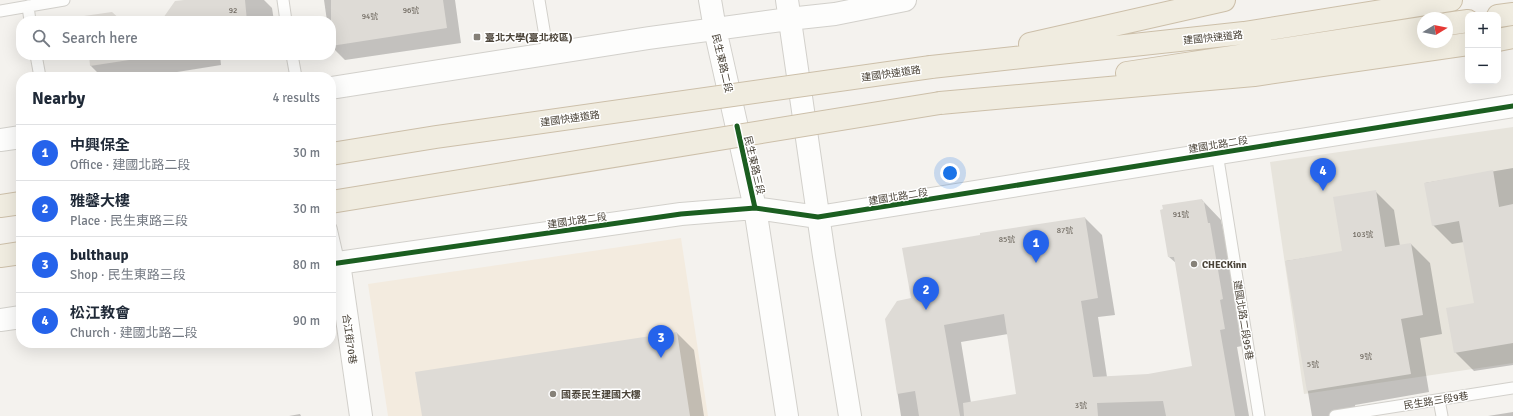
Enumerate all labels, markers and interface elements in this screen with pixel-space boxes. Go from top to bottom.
house number: 92 [229,5,237,15]
house number: 96號 [403,5,419,15]
house number: 94號 [362,11,378,21]
north arrow [1417,12,1453,48]
map controls [1465,12,1501,84]
button: + [1465,12,1501,48]
search box [16,16,336,60]
icon: search [30,27,52,49]
text: Search here [62,29,138,47]
street label: 建國快速道路 [1183,29,1244,47]
marker: 臺北大學(臺北校區) [472,32,482,42]
place label: 臺北大學(臺北校區) [485,32,573,44]
street label: 民生東路二段 [709,33,735,94]
button: − [1465,48,1501,84]
street label: 建國快速道路 [861,64,922,84]
text: Nearby [32,88,85,109]
text: 4 results [272,90,320,106]
street label: 建國快速道路 [540,109,601,129]
street label: 建國北路二段 [1188,134,1249,156]
street label: 民生東路三段 [741,135,767,196]
text: 中興保全 [70,136,130,154]
text: 1 [41,145,49,161]
text: 30 m [293,145,320,161]
text: Office · 建國北路二段 [70,157,190,173]
pin: 4 [1310,158,1336,191]
your location [940,163,960,183]
street label: 建國北路二段 [868,186,929,208]
text: 雅馨大樓 [70,192,130,210]
text: 2 [41,201,49,217]
text: 30 m [293,201,320,217]
house number: 91號 [1173,209,1189,219]
street label: 建國北路二段 [547,211,608,231]
text: Place · 民生東路三段 [70,213,188,229]
house number: 87號 [1057,225,1073,235]
house number: 103號 [1353,229,1373,239]
pin: 1 [1023,230,1049,263]
house number: 85號 [999,234,1015,244]
text: bulthaup [70,246,129,264]
text: 3 [41,257,49,273]
text: 80 m [293,257,320,273]
marker: CHECKinn [1189,259,1199,269]
place label: CHECKinn [1202,259,1247,271]
text: Shop · 民生東路三段 [70,267,186,283]
pin: 2 [913,277,939,310]
street label: 建國北路二段95巷 [1231,279,1255,361]
text: 松江教會 [70,304,130,322]
text: 4 [41,313,49,329]
text: 90 m [293,313,320,329]
street label: 合江街70巷 [340,313,358,365]
text: Church · 建國北路二段 [70,325,197,341]
pin: 3 [648,325,674,358]
house number: 9號 [1360,351,1372,361]
house number: 5號 [1307,359,1319,369]
marker: 國泰民生建國大樓 [548,389,558,399]
place label: 國泰民生建國大樓 [561,389,641,401]
street label: 民生路三段9巷 [1403,390,1469,412]
house number: 3號 [1075,400,1087,410]

